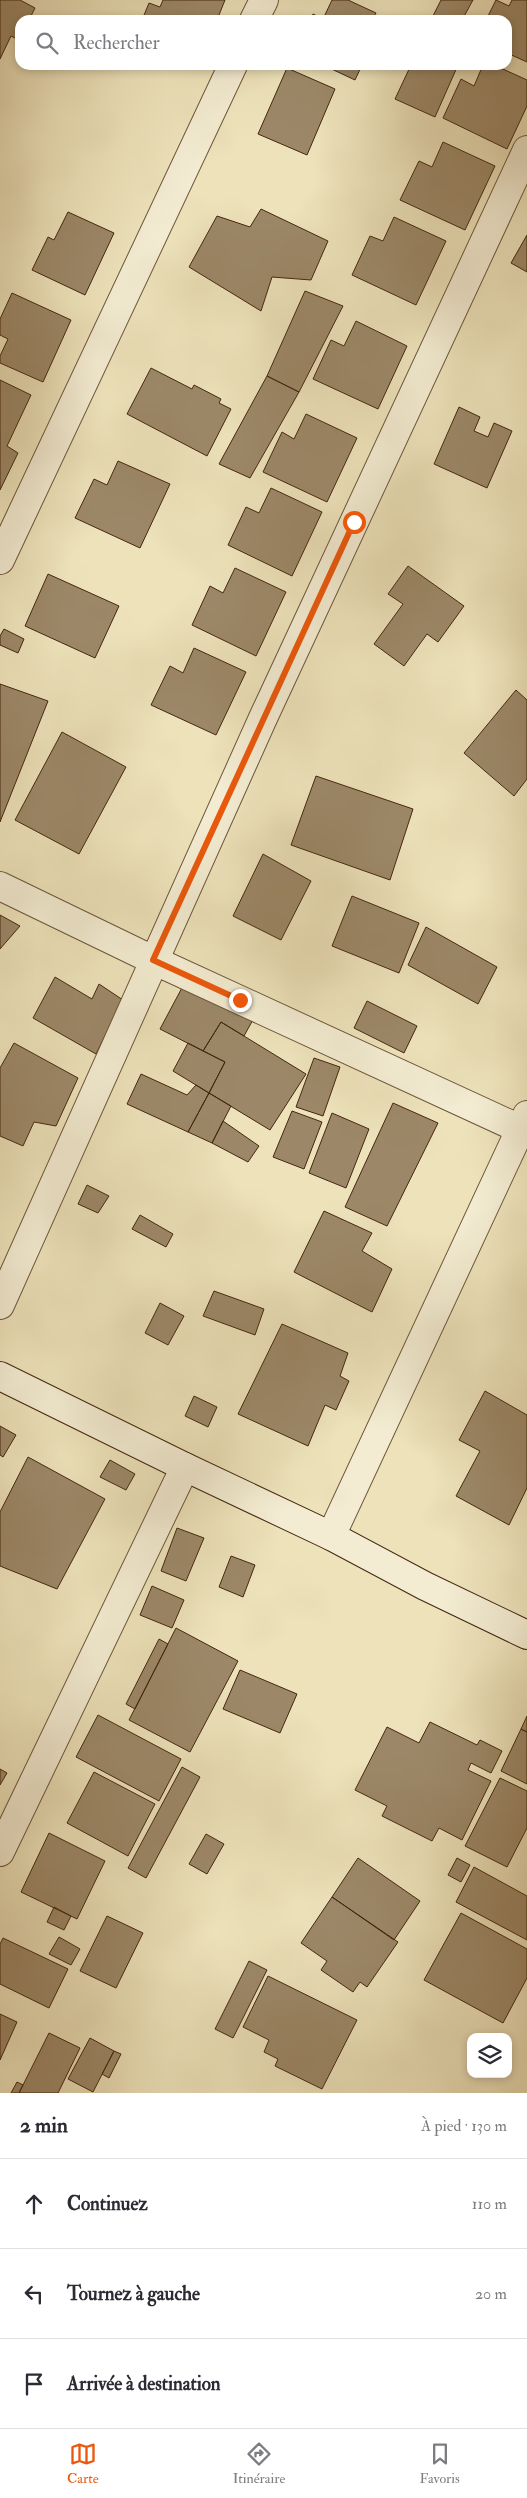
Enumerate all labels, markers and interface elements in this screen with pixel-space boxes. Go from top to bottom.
search box [15,15,512,70]
icon: search [33,29,61,57]
text: Rechercher [73,31,160,55]
route start [343,511,366,534]
route end [229,989,252,1012]
map controls [467,2033,512,2078]
button: layers [467,2033,512,2078]
text: 2 min [20,2112,68,2139]
text: À pied · 130 m [421,2116,507,2136]
icon: ahead [20,2190,48,2218]
text: Continuez [67,2192,148,2216]
text: 110 m [472,2194,507,2214]
icon: left [20,2280,48,2308]
text: Tournez à gauche [67,2282,200,2306]
text: 20 m [475,2284,507,2304]
icon: arrive [20,2370,48,2398]
text: Arrivée à destination [67,2372,221,2396]
tab: Carte [67,2440,99,2487]
tab: Itinéraire [233,2440,285,2487]
tab: Favoris [420,2440,460,2487]

